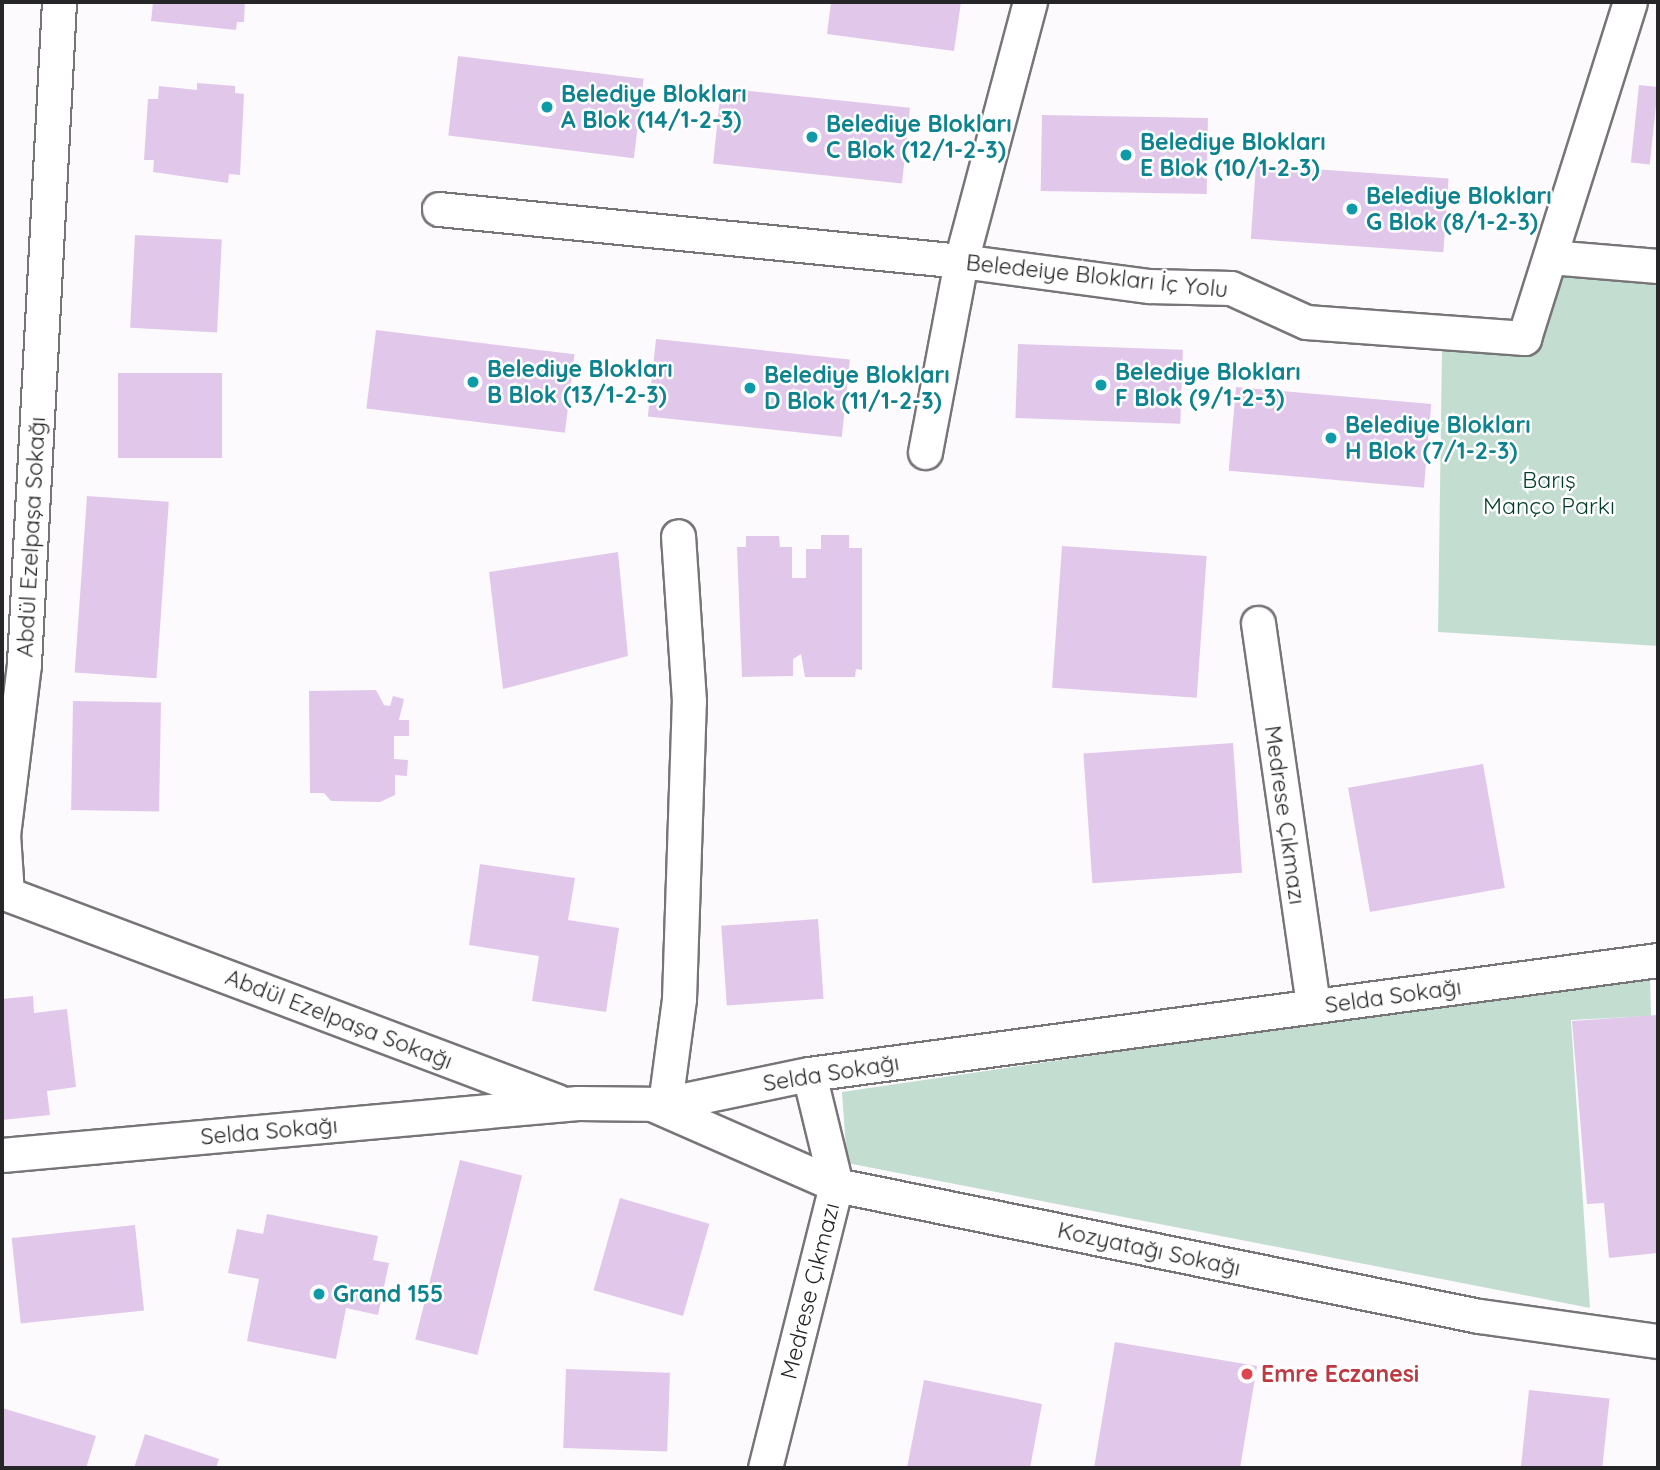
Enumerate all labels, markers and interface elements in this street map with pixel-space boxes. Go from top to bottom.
place label: Belediye Blokları A Blok (14/1-2-3) [561,80,747,134]
marker: Belediye Blokları A Blok (14/1-2-3) [539,99,555,115]
place label: Belediye Blokları C Blok (12/1-2-3) [826,110,1012,164]
place label: Belediye Blokları E Blok (10/1-2-3) [1140,128,1326,182]
marker: Belediye Blokları C Blok (12/1-2-3) [804,129,820,145]
marker: Belediye Blokları E Blok (10/1-2-3) [1118,147,1134,163]
place label: Belediye Blokları G Blok (8/1-2-3) [1366,182,1552,236]
marker: Belediye Blokları G Blok (8/1-2-3) [1344,201,1360,217]
street label: Beledeiye Blokları İç Yolu [965,249,1229,303]
place label: Belediye Blokları B Blok (13/1-2-3) [487,355,673,409]
place label: Belediye Blokları F Blok (9/1-2-3) [1115,358,1301,412]
place label: Belediye Blokları D Blok (11/1-2-3) [764,361,950,415]
marker: Belediye Blokları B Blok (13/1-2-3) [465,374,481,390]
marker: Belediye Blokları F Blok (9/1-2-3) [1093,377,1109,393]
marker: Belediye Blokları D Blok (11/1-2-3) [742,380,758,396]
place label: Belediye Blokları H Blok (7/1-2-3) [1345,411,1531,465]
street label: Abdül Ezelpaşa Sokağı [11,416,51,658]
marker: Belediye Blokları H Blok (7/1-2-3) [1323,430,1339,446]
park label: Barış Manço Parkı [1483,466,1615,520]
street label: Medrese Çıkmazı [1259,724,1311,906]
street label: Abdül Ezelpaşa Sokağı [222,963,456,1075]
street label: Selda Sokağı [1323,973,1463,1019]
street label: Selda Sokağı [761,1049,901,1097]
street label: Selda Sokağı [199,1111,339,1151]
street label: Medrese Çıkmazı [775,1200,845,1382]
street label: Kozyatağı Sokağı [1055,1216,1243,1282]
place label: Grand 155 [333,1280,443,1308]
marker: Grand 155 [311,1286,327,1302]
place label: Emre Eczanesi [1261,1360,1419,1388]
marker: Emre Eczanesi [1239,1366,1255,1382]

